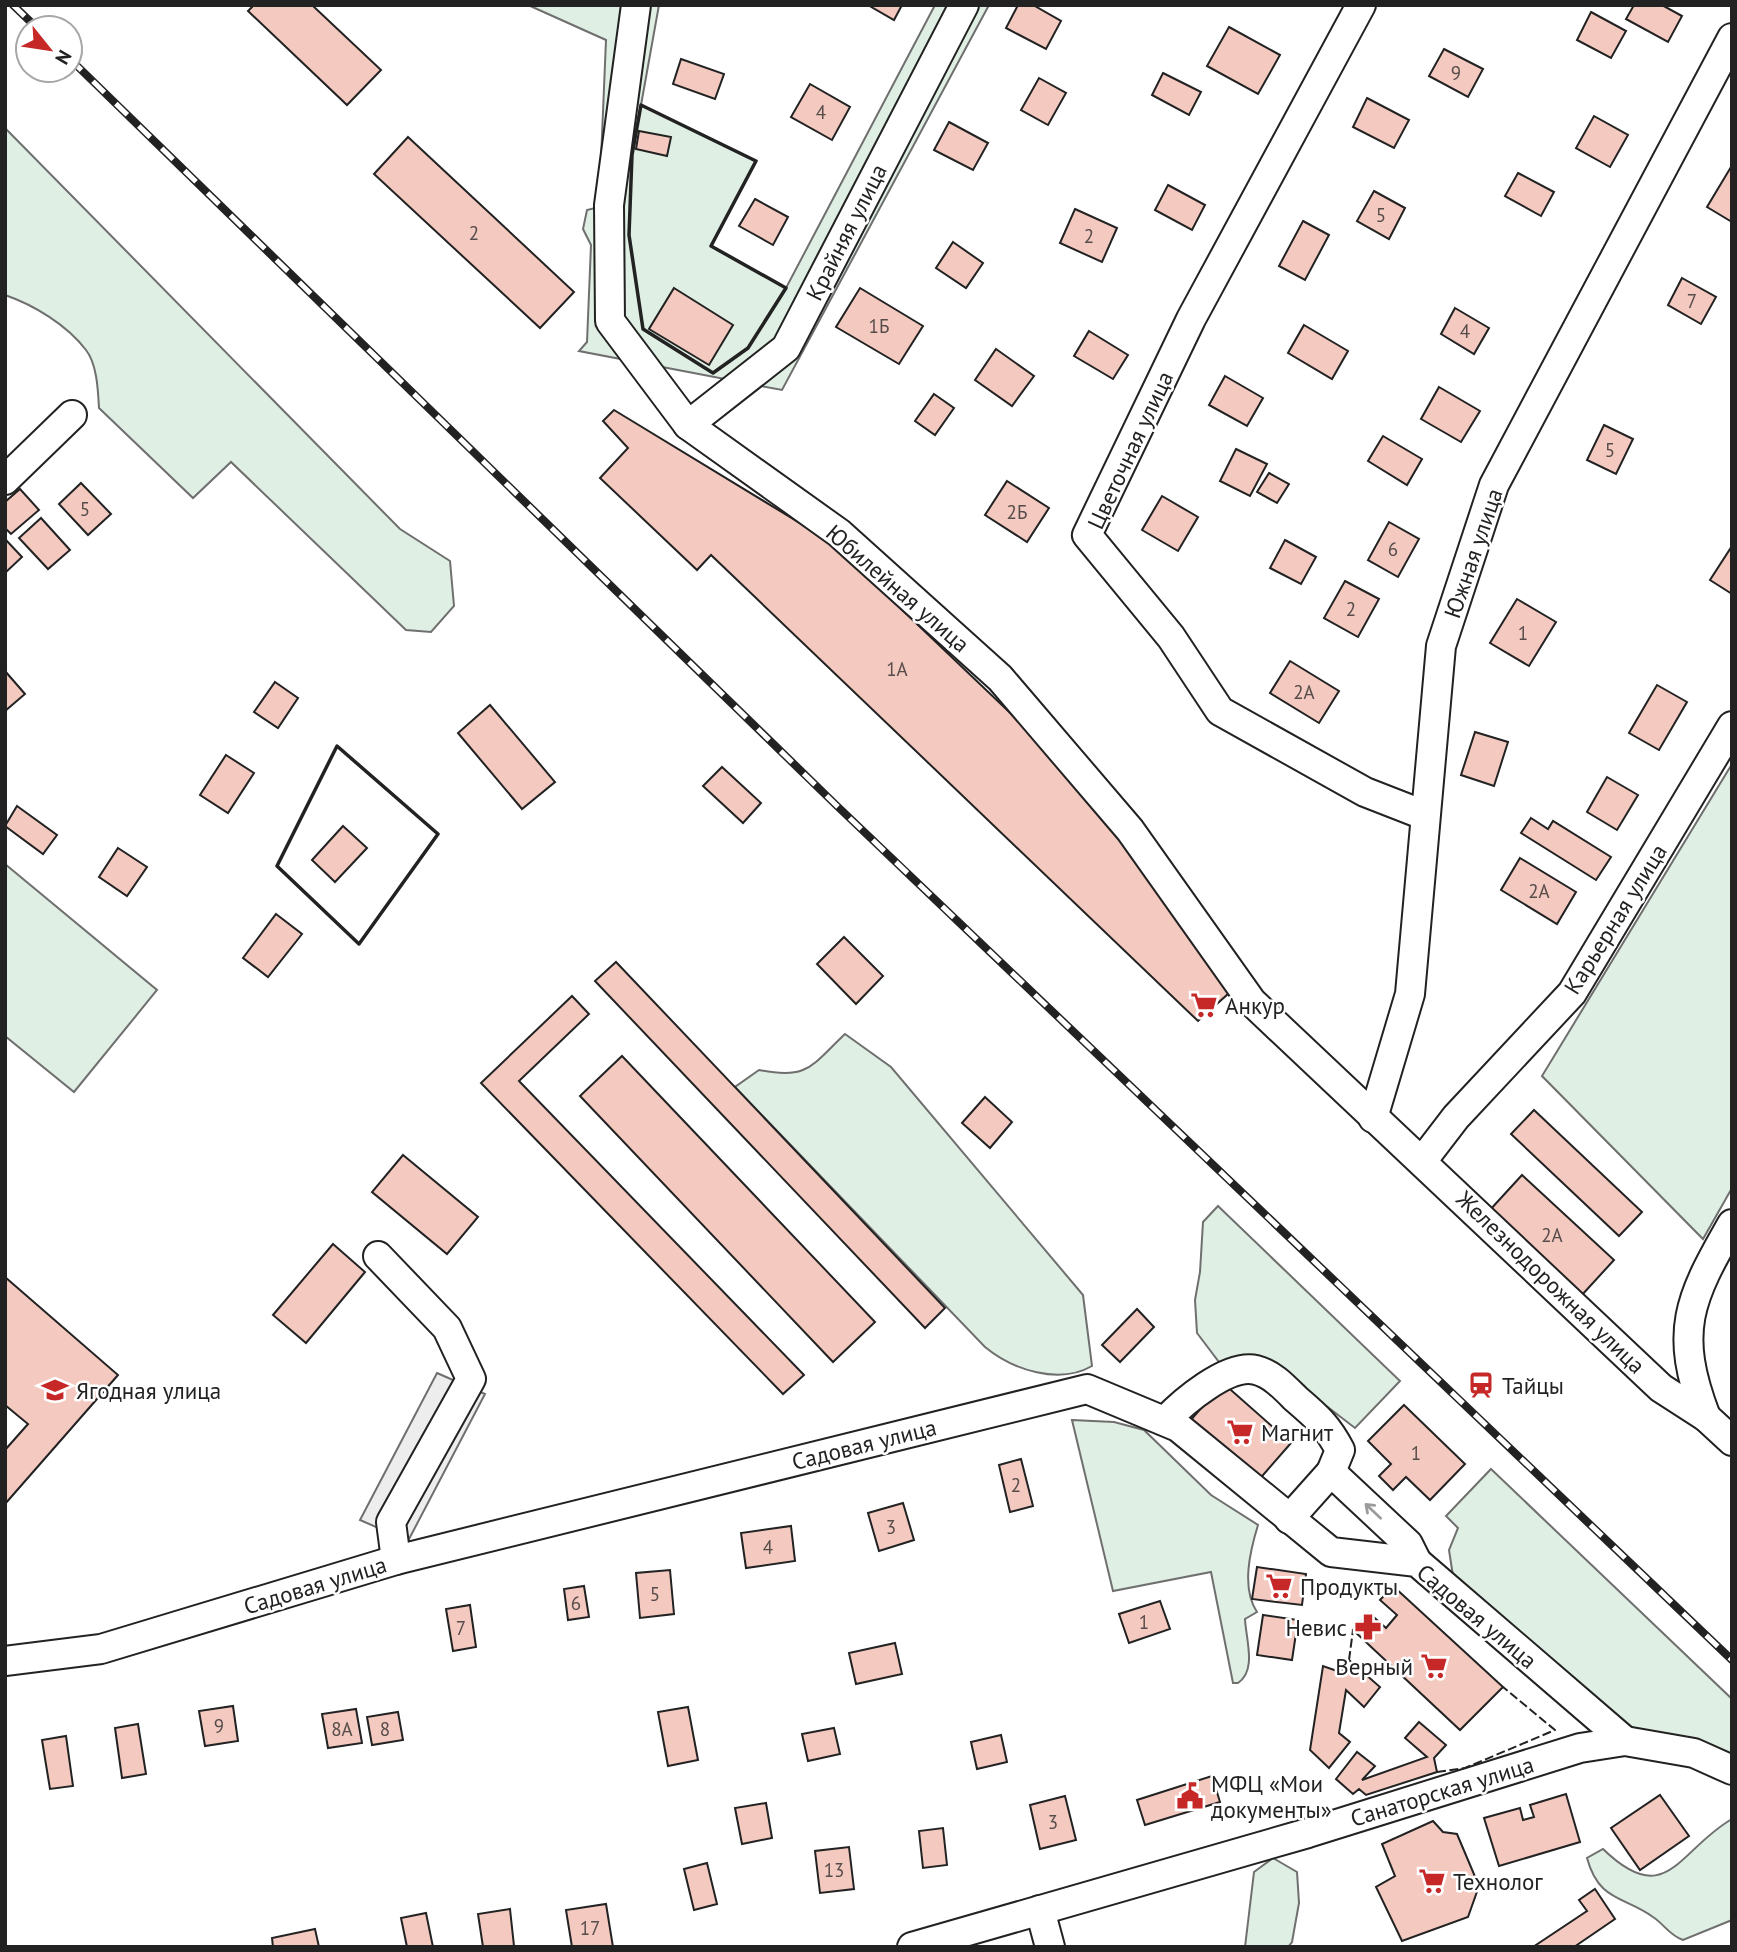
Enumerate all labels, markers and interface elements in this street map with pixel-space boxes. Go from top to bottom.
north arrow [14,14,84,84]
text: N [50,46,77,69]
house number: 9 [1451,61,1461,85]
house number: 4 [816,100,826,124]
street label: Крайняя улица [799,159,893,305]
house number: 5 [1376,203,1386,227]
house number: 2 [469,221,479,245]
house number: 2 [1084,224,1094,248]
house number: 7 [1687,289,1697,313]
house number: 1Б [869,314,889,338]
house number: 4 [1460,319,1470,343]
street label: Цветочная улица [1081,366,1179,534]
house number: 5 [1605,438,1615,462]
street label: Южная улица [1437,484,1509,622]
house number: 5 [80,497,90,521]
house number: 2Б [1007,500,1027,524]
street label: Юбилейная улица [820,518,976,658]
house number: 6 [1388,537,1398,561]
house number: 2 [1346,597,1356,621]
house number: 1 [1518,621,1528,645]
house number: 1А [886,657,908,681]
house number: 2А [1293,680,1315,704]
street label: Карьерная улица [1557,838,1673,1000]
house number: 2А [1528,879,1550,903]
supermarket icon: Анкур [1189,990,1219,1020]
place label: Анкур [1225,991,1285,1020]
street label: Железнодорожная улица [1450,1184,1651,1380]
house number: 2А [1541,1223,1563,1247]
station icon: Тайцы [1466,1370,1496,1400]
place label: Тайцы [1502,1371,1564,1400]
school or university icon: Ягодная улица [40,1375,70,1405]
place label: Ягодная улица [76,1376,221,1405]
street label: Садовая улица [789,1412,939,1476]
supermarket icon: Магнит [1225,1417,1255,1447]
place label: Магнит [1261,1418,1334,1447]
house number: 1 [1411,1441,1421,1465]
house number: 2 [1011,1473,1021,1497]
one-way arrow [1364,1503,1382,1520]
house number: 3 [886,1515,896,1539]
house number: 4 [763,1535,773,1559]
street label: Садовая улица [240,1550,390,1620]
street label: Садовая улица [1411,1557,1543,1675]
supermarket icon: Продукты [1264,1571,1294,1601]
place label: Продукты [1300,1572,1398,1601]
house number: 5 [650,1582,660,1606]
house number: 6 [571,1591,581,1615]
house number: 1 [1139,1610,1149,1634]
pharmacy icon: Невис [1353,1612,1383,1642]
place label: Невис [1285,1613,1347,1642]
house number: 7 [456,1616,466,1640]
supermarket icon: Верный [1419,1651,1449,1681]
place label: Верный [1335,1652,1413,1681]
house number: 9 [214,1714,224,1738]
house number: 8А [331,1717,353,1741]
house number: 8 [380,1717,390,1741]
street label: Санаторская улица [1347,1749,1537,1833]
place label: МФЦ «Мои документы» [1211,1769,1332,1824]
public building icon: МФЦ «Мои документы» [1175,1781,1205,1811]
house number: 3 [1048,1810,1058,1834]
house number: 13 [824,1858,844,1882]
supermarket icon: Технолог [1417,1866,1447,1896]
place label: Технолог [1453,1867,1543,1896]
house number: 17 [580,1916,600,1940]

